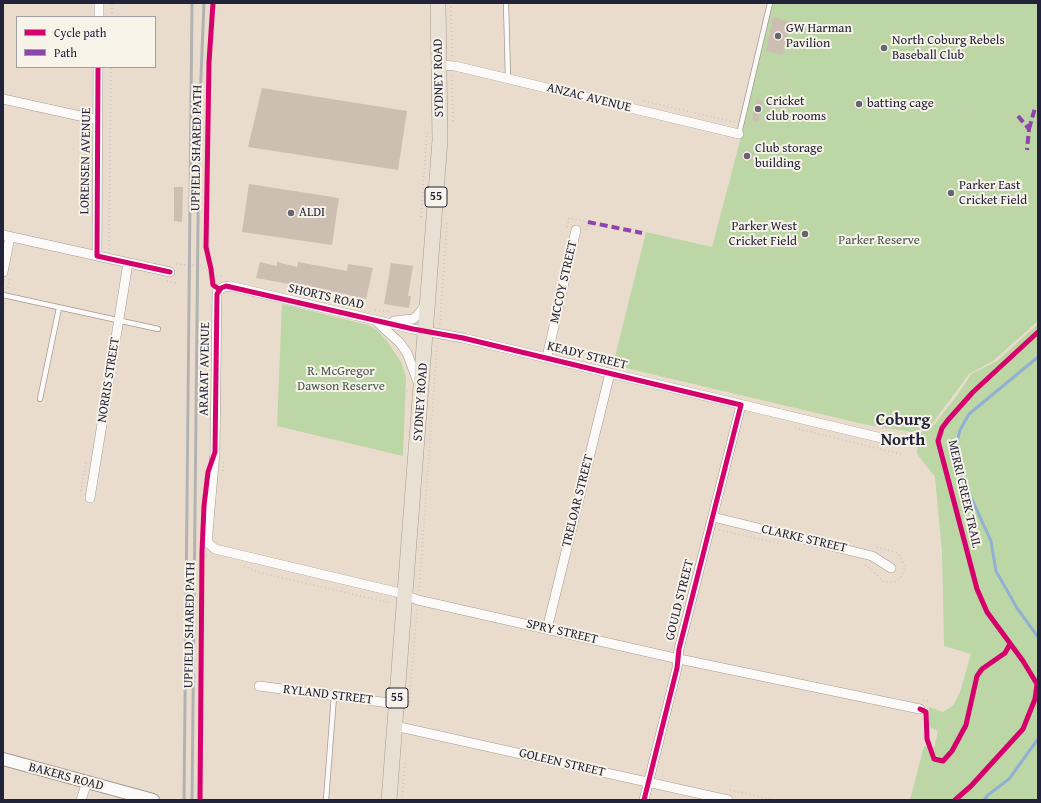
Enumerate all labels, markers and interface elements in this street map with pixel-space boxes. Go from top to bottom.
legend [16,16,156,68]
place label: GW Harman Pavilion [786,21,852,52]
text: Cycle path [54,24,106,41]
marker: GW Harman Pavilion [773,31,783,41]
place label: North Coburg Rebels Baseball Club [892,33,1005,64]
street label: SYDNEY ROAD [431,39,447,117]
marker: North Coburg Rebels Baseball Club [879,43,889,53]
text: Path [54,44,77,61]
street label: ANZAC AVENUE [545,80,633,116]
street label: UPFIELD SHARED PATH [188,85,206,211]
place label: Cricket club rooms [766,94,826,125]
place label: batting cage [867,96,934,112]
marker: batting cage [854,99,864,109]
marker: Cricket club rooms [753,104,763,114]
street label: LORENSEN AVENUE [77,108,95,214]
place label: Club storage building [755,141,823,172]
marker: Club storage building [742,151,752,161]
place label: Parker East Cricket Field [959,178,1027,209]
road number: 55 [425,187,447,207]
marker: Parker East Cricket Field [946,188,956,198]
place label: ALDI [299,205,325,221]
marker: ALDI [286,208,296,218]
place label: Parker West Cricket Field [729,219,797,250]
marker: Parker West Cricket Field [800,229,810,239]
park label: Parker Reserve [838,233,920,249]
street label: MCCOY STREET [547,239,581,325]
street label: SHORTS ROAD [287,281,365,313]
street label: ARARAT AVENUE [196,322,214,416]
street label: NORRIS STREET [95,336,123,424]
street label: KEADY STREET [545,339,629,373]
street label: SYDNEY ROAD [410,362,432,442]
park label: R. McGregor Dawson Reserve [297,364,385,395]
district label: Coburg North [876,411,930,451]
street label: MERRI CREEK TRAIL [944,439,984,549]
street label: TRELOAR STREET [559,453,597,549]
street label: CLARKE STREET [760,522,848,556]
street label: GOULD STREET [662,558,698,642]
street label: UPFIELD SHARED PATH [181,562,199,688]
street label: SPRY STREET [525,616,599,648]
street label: RYLAND STREET [282,682,374,708]
road number: 55 [386,688,408,708]
street label: GOLEEN STREET [517,746,607,780]
street label: BAKERS ROAD [27,760,105,794]

